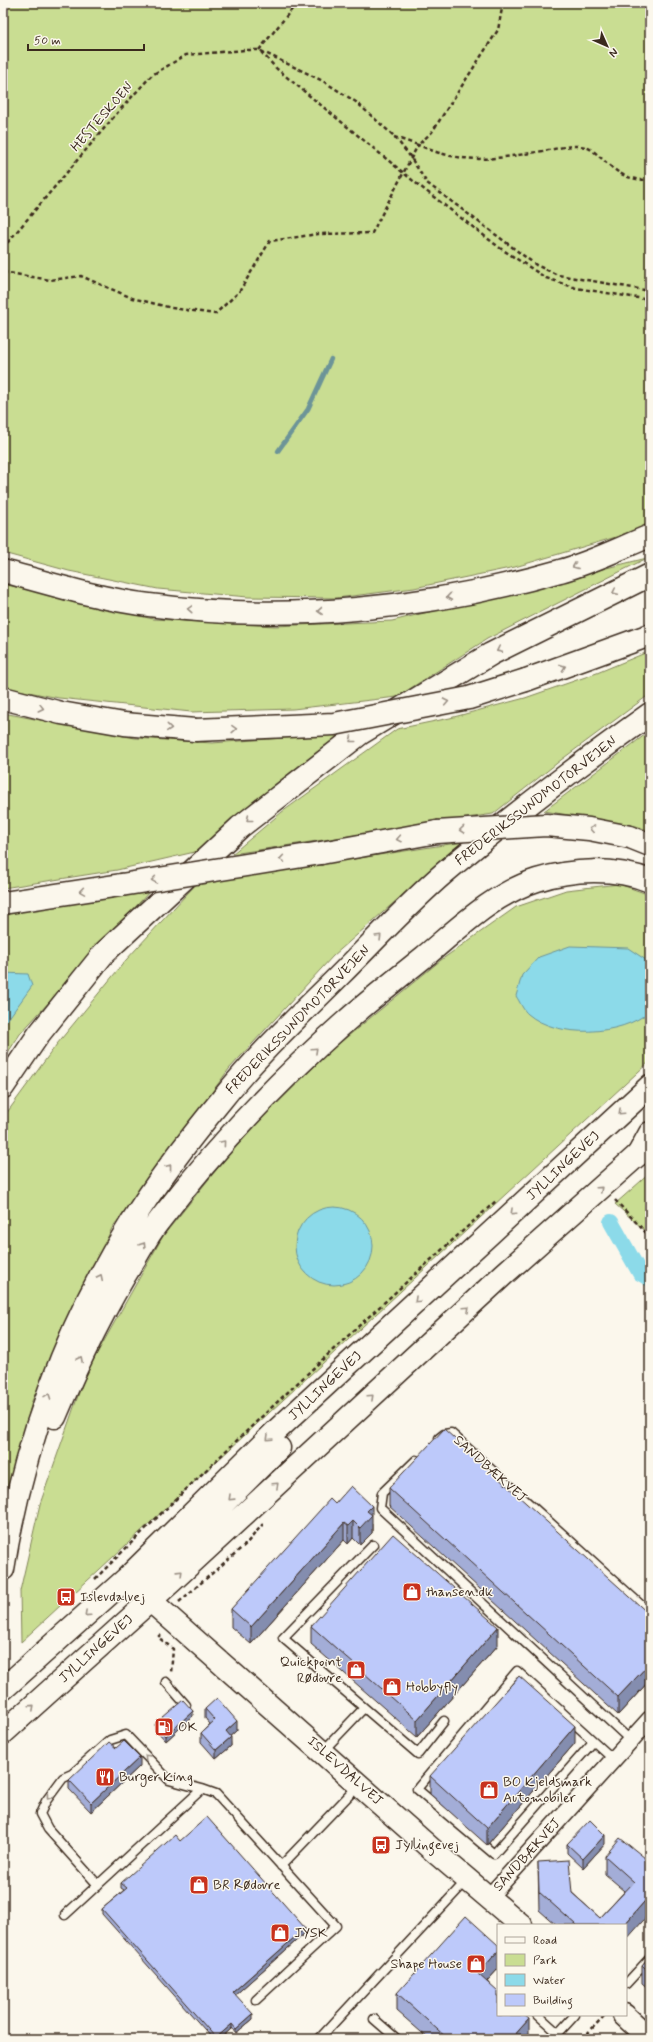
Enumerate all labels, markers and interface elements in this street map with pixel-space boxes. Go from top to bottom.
scale bar [28,26,144,52]
north arrow [587,26,627,66]
text: 50 m [34,33,61,49]
text: N [606,45,621,60]
street label: HESTESKOEN [67,78,137,156]
one-way arrow [571,561,578,569]
one-way arrow [612,587,619,595]
one-way arrow [445,592,452,601]
one-way arrow [187,604,193,613]
one-way arrow [317,607,323,616]
one-way arrow [495,645,503,653]
one-way arrow [559,663,566,672]
one-way arrow [442,698,449,707]
one-way arrow [38,703,44,711]
one-way arrow [166,723,172,732]
one-way arrow [231,725,237,733]
street label: FREDERIKSSUNDMOTORVEJEN [451,732,621,870]
one-way arrow [350,735,357,742]
one-way arrow [247,815,254,822]
one-way arrow [459,825,465,834]
one-way arrow [589,826,595,834]
one-way arrow [396,834,402,843]
one-way arrow [279,854,285,863]
one-way arrow [151,875,157,883]
one-way arrow [79,886,85,895]
one-way arrow [374,934,382,942]
street label: FREDERIKSSUNDMOTORVEJEN [222,942,374,1098]
one-way arrow [310,1048,317,1055]
one-way arrow [618,1107,626,1115]
street label: JYLLINGEVEJ [523,1127,603,1205]
one-way arrow [219,1140,226,1148]
one-way arrow [164,1164,171,1171]
one-way arrow [596,1186,603,1193]
one-way arrow [510,1207,518,1214]
one-way arrow [139,1242,146,1249]
one-way arrow [96,1274,103,1281]
one-way arrow [414,1295,422,1303]
one-way arrow [462,1306,470,1313]
street label: JYLLINGEVEJ [285,1347,365,1425]
one-way arrow [75,1355,83,1363]
one-way arrow [43,1392,52,1399]
one-way arrow [366,1394,374,1402]
street label: SANDBÆKVEJ [450,1431,531,1507]
one-way arrow [266,1433,274,1441]
one-way arrow [271,1482,279,1490]
one-way arrow [228,1493,235,1500]
one-way arrow [175,1570,183,1578]
shop icon: thansen.dk [401,1581,423,1603]
place label: thansen.dk [426,1583,493,1601]
bus stop icon: Islevdalvej [55,1586,77,1608]
place label: Islevdalvej [80,1588,145,1606]
one-way arrow [84,1610,92,1617]
street label: JYLLINGEVEJ [55,1611,137,1687]
place label: Quickpoint Rødovre [280,1653,342,1687]
shop icon: Quickpoint Rødovre [345,1659,367,1681]
shop icon: Hobbyfly [381,1676,403,1698]
place label: Hobbyfly [406,1678,458,1696]
one-way arrow [27,1704,35,1712]
fuel station icon: OK [153,1716,175,1738]
place label: OK [178,1718,197,1736]
street label: ISLEVDALVEJ [303,1732,387,1810]
one-way arrow [144,1754,151,1762]
restaurant icon: Burger King [94,1766,116,1788]
place label: Burger King [119,1768,193,1787]
place label: BO Kjeldsmark Automobiler [503,1773,592,1807]
shop icon: BO Kjeldsmark Automobiler [478,1779,500,1801]
one-way arrow [47,1792,54,1799]
street label: SANDBÆKVEJ [489,1814,565,1895]
bus stop icon: Jyllingevej [370,1834,392,1856]
place label: Jyllingevej [395,1836,459,1856]
shop icon: BR Rødovre [188,1874,210,1896]
place label: BR Rødovre [213,1876,280,1894]
shop icon: JYSK [269,1922,291,1944]
place label: JYSK [294,1924,328,1942]
legend [497,1924,627,2016]
text: Road [533,1933,557,1949]
shop icon: Shape House [465,1953,487,1975]
text: Park [533,1953,557,1969]
place label: Shape House [390,1955,462,1973]
text: Water [533,1973,565,1989]
text: Building [533,1993,573,2010]

